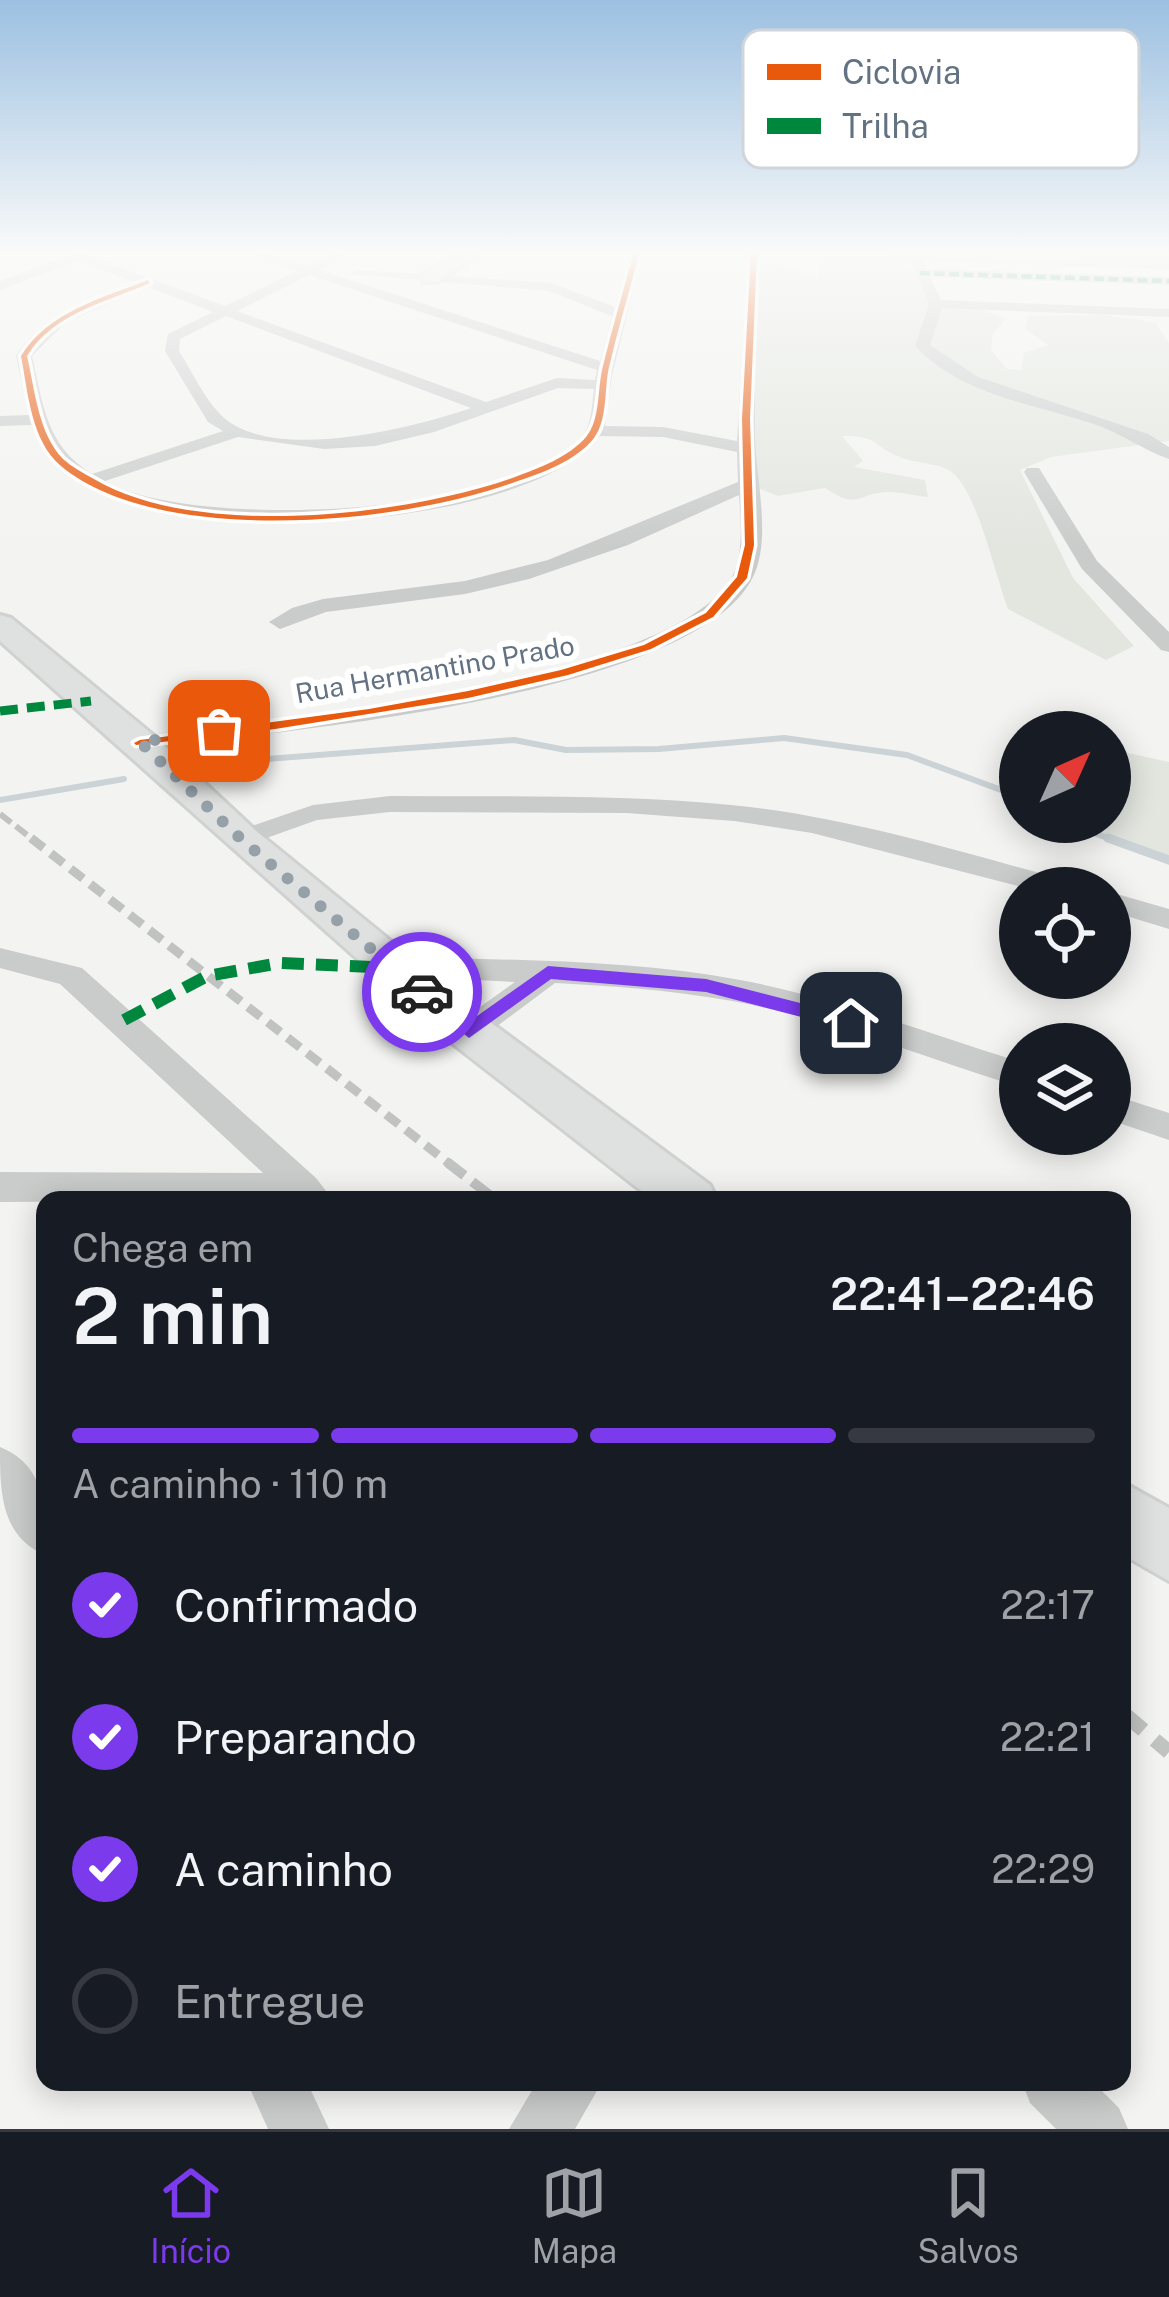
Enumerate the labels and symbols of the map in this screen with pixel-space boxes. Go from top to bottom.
legend [743,30,1139,168]
text: Ciclovia [842,53,961,91]
text: Trilha [842,107,929,145]
street label: Rua Hermantino Prado [293,629,577,709]
pin [168,680,270,782]
north arrow [999,711,1131,843]
courier [362,932,482,1052]
pin [800,972,902,1074]

